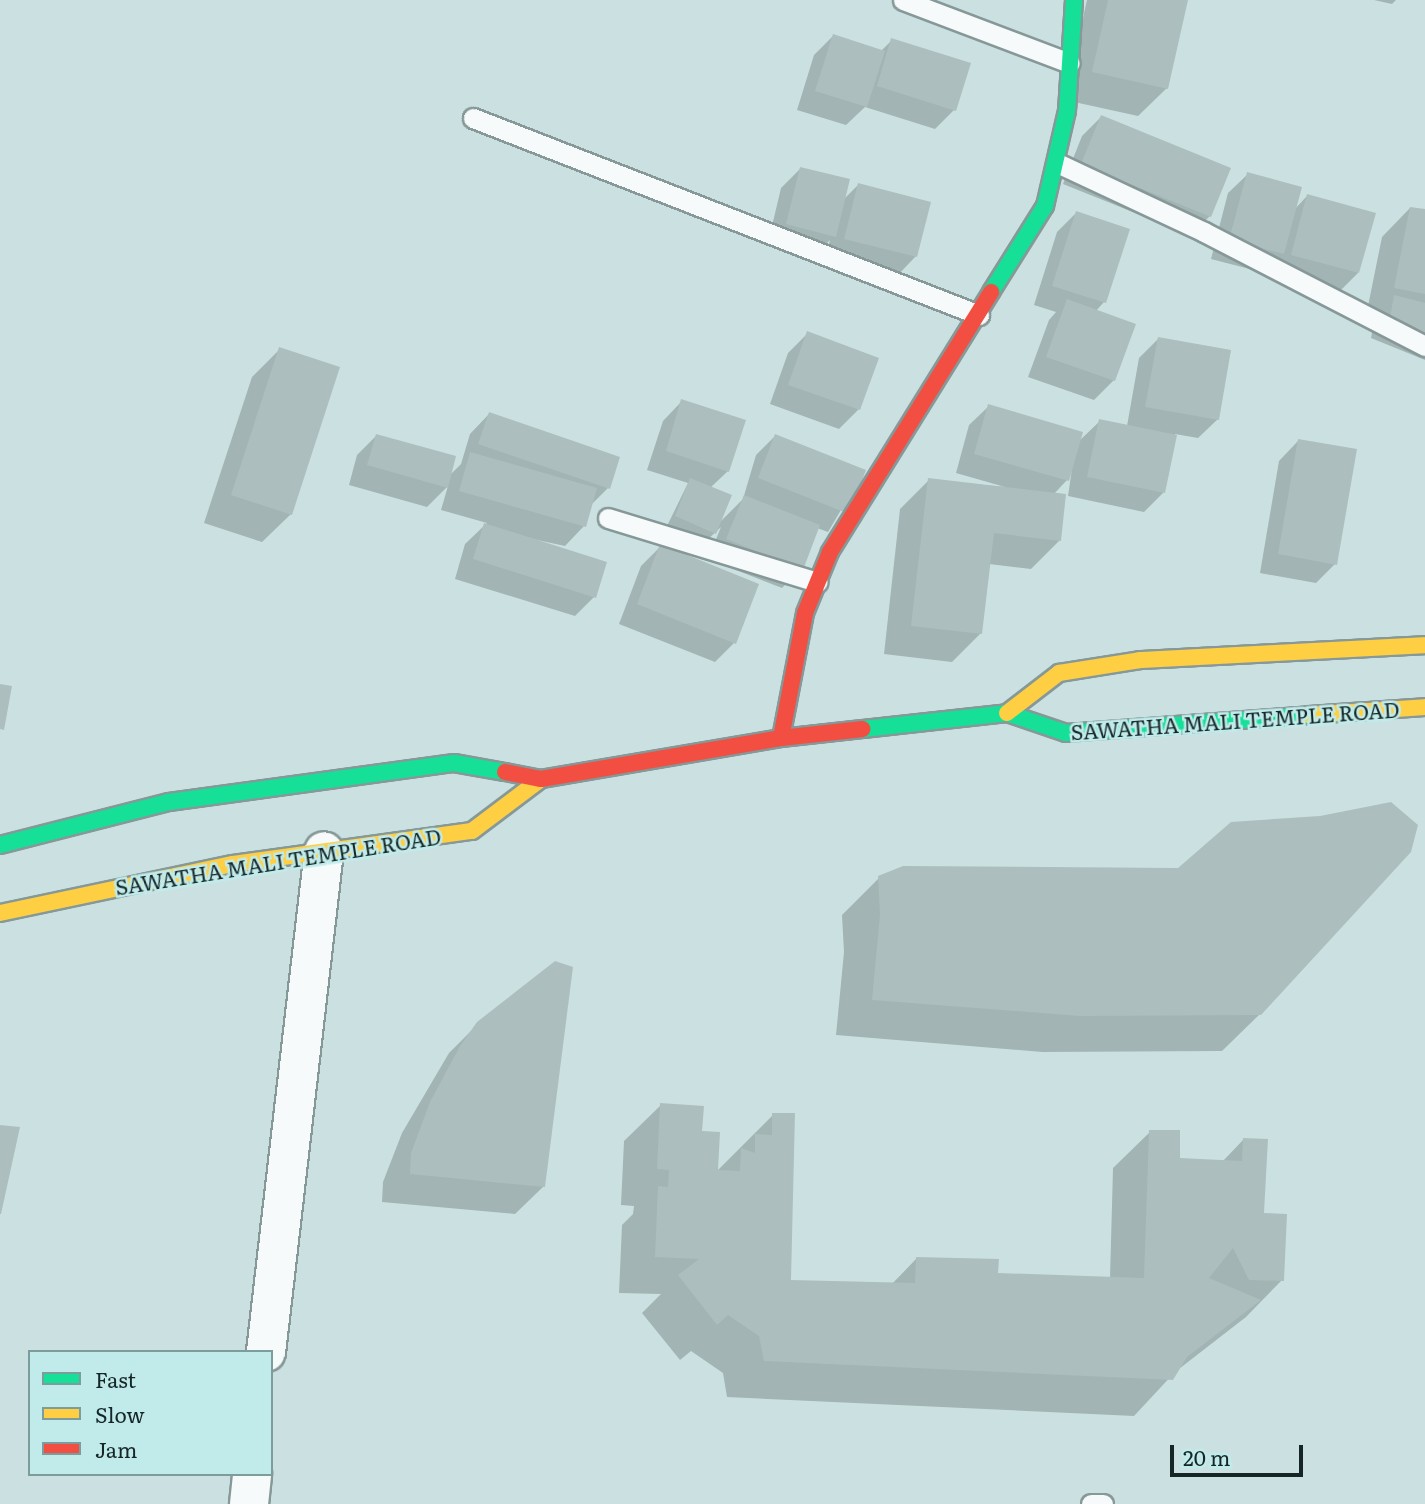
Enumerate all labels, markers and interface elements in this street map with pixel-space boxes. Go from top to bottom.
street label: SAWATHA MALI TEMPLE ROAD [1070,696,1400,744]
street label: SAWATHA MALI TEMPLE ROAD [113,823,443,899]
legend [28,1350,273,1476]
text: Fast [95,1363,136,1394]
text: Slow [95,1398,145,1429]
scale bar [1173,1430,1306,1474]
text: Jam [95,1433,137,1464]
text: 20 m [1183,1441,1230,1472]

